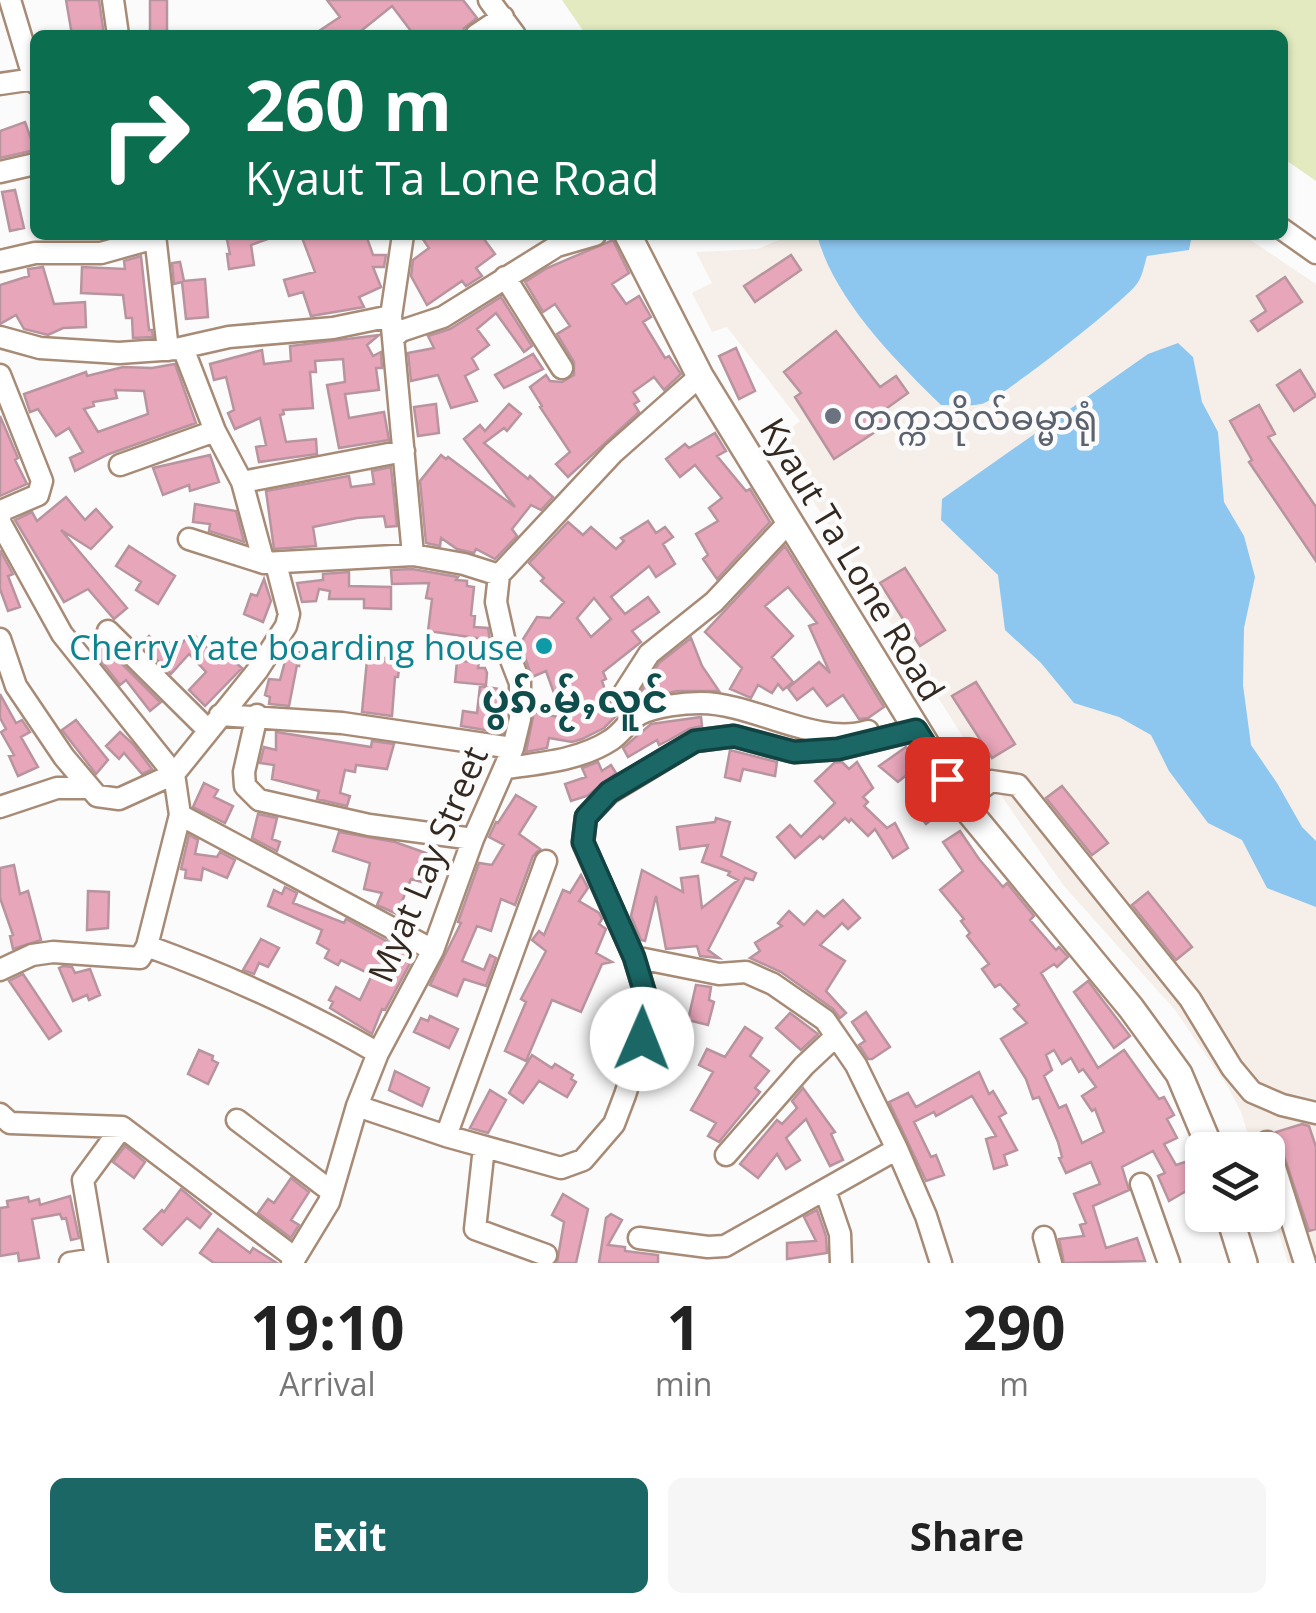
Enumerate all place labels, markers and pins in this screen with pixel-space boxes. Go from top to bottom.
place label: တက္ကသိုလ်ဓမ္မာရုံ [853,393,1097,446]
marker: တက္ကသိုလ်ဓမ္မာရုံ [822,405,844,427]
place label: Cherry Yate boarding house [69,623,524,670]
marker: Cherry Yate boarding house [533,635,555,657]
pin [905,737,990,822]

